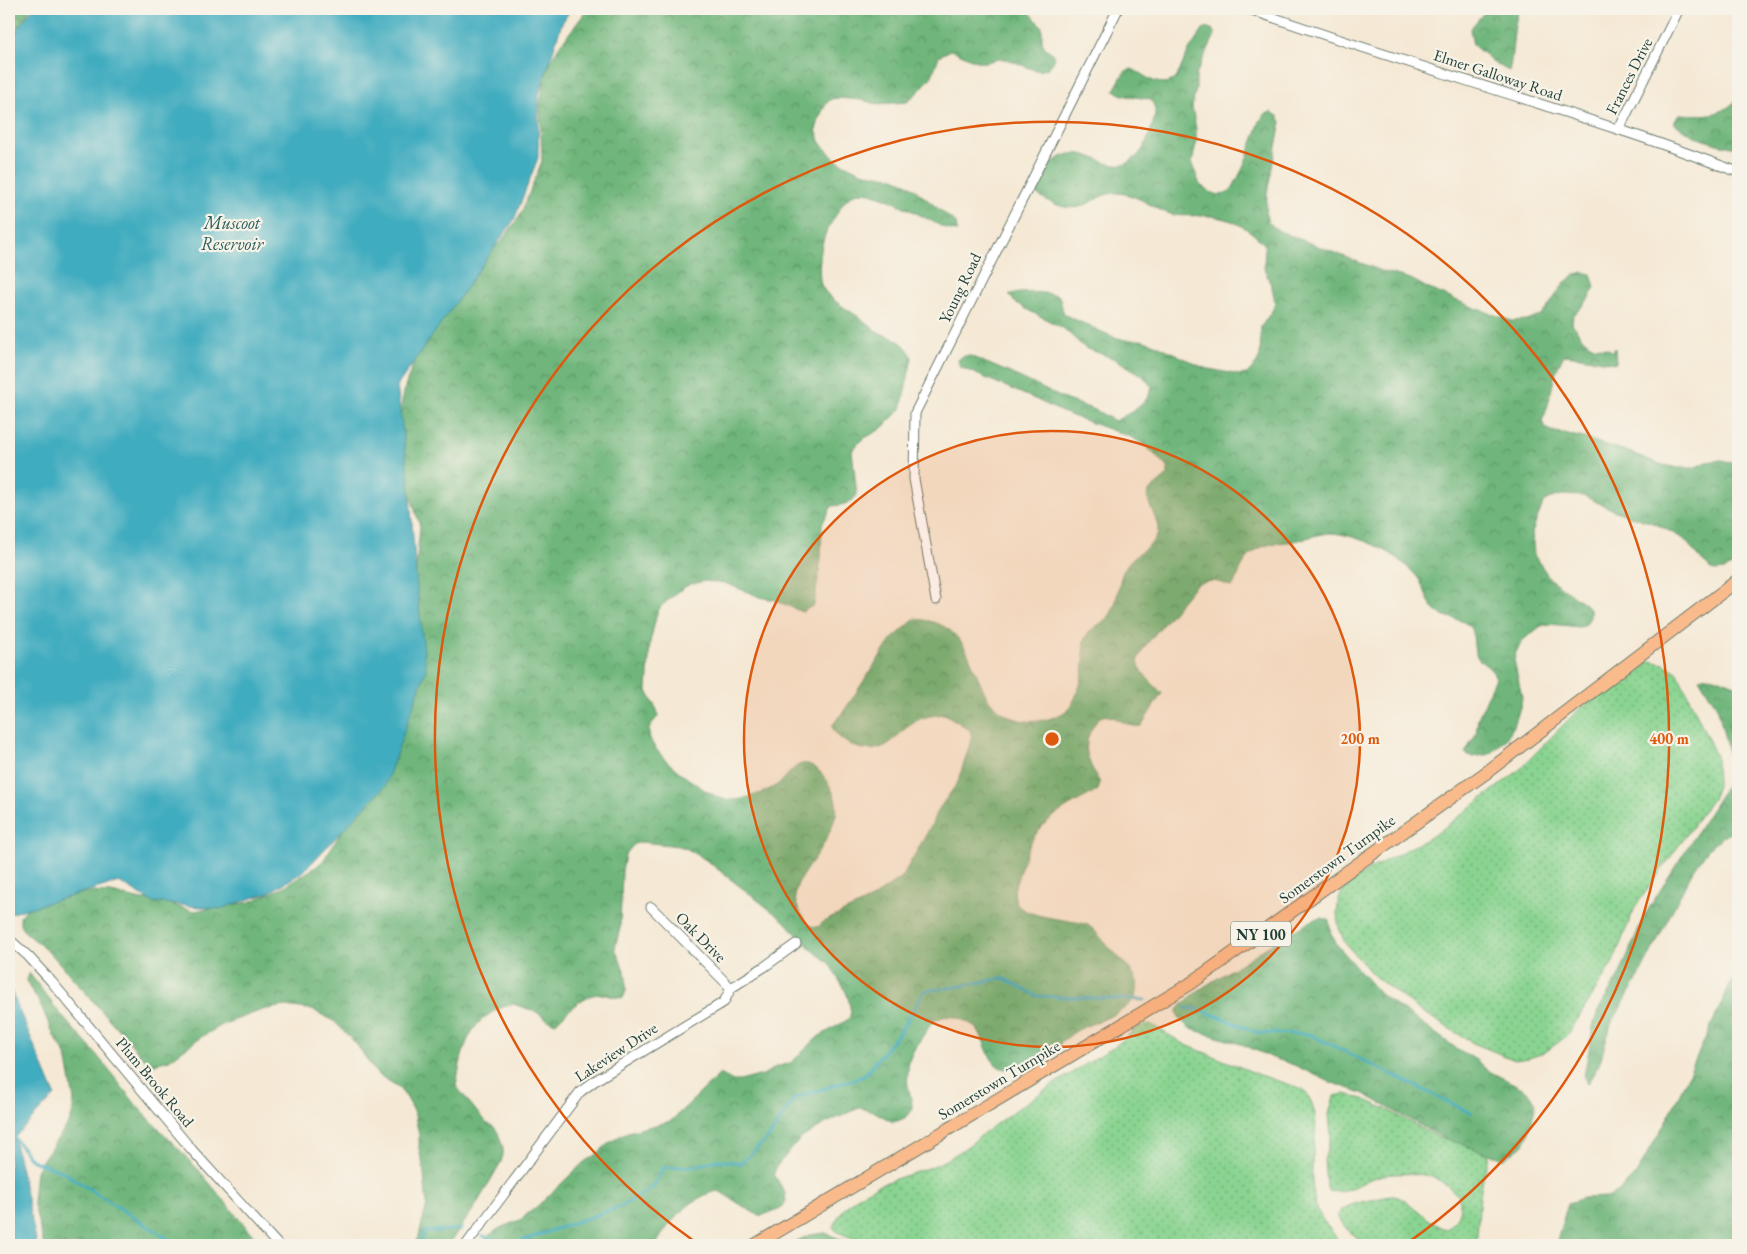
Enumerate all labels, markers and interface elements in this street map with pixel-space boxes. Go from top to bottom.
street label: Frances Drive [1601,34,1657,118]
street label: Elmer Galloway Road [1431,44,1566,106]
water label: Muscoot Reservoir [201,211,264,255]
street label: Young Road [934,248,987,327]
text: 200 m [1340,729,1380,748]
text: 400 m [1649,729,1689,748]
centre of rings [1043,730,1061,748]
street label: Somerstown Turnpike [1275,810,1399,908]
street label: Oak Drive [671,907,731,967]
road number: NY 100 [1231,922,1291,946]
street label: Lakeview Drive [570,1017,662,1087]
street label: Plum Brook Road [111,1033,199,1132]
street label: Somerstown Turnpike [934,1035,1064,1125]

